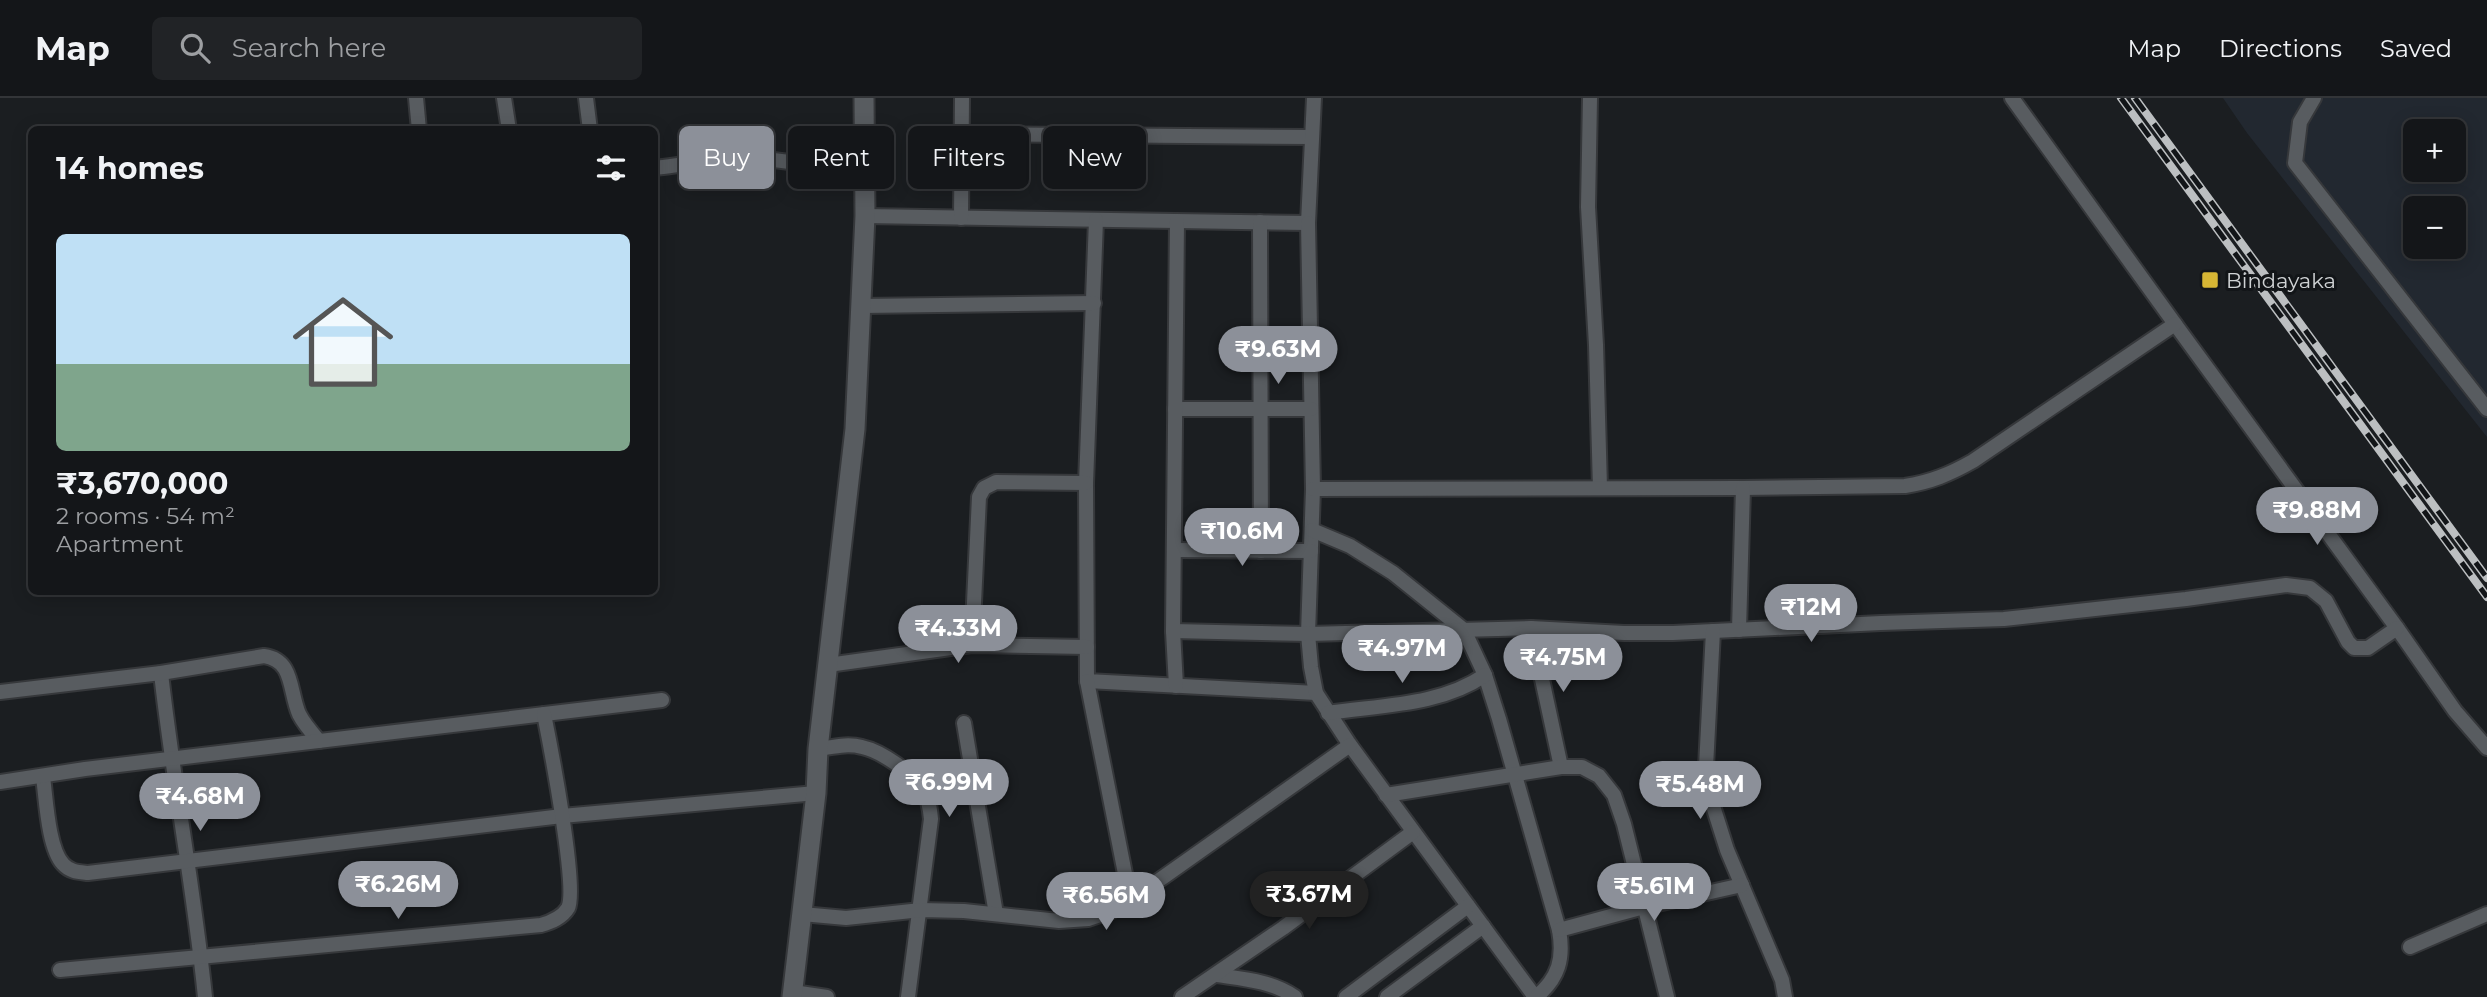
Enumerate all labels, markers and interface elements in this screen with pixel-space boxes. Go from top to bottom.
search box [152,17,642,80]
text: Map [35,28,110,68]
icon: search [176,29,214,67]
text: Search here [232,32,386,64]
text: Map [2128,34,2181,63]
text: Directions [2219,34,2342,63]
text: Saved [2380,34,2452,63]
map controls [2403,119,2466,259]
button: + [2403,119,2466,182]
chip: Buy [679,126,774,189]
chip: Rent [788,126,894,189]
chip: Filters [908,126,1029,189]
chip: New [1043,126,1146,189]
icon: filters [592,149,630,187]
text: 14 homes [56,150,204,187]
button: − [2403,196,2466,259]
place label: Bindayaka [2226,268,2336,293]
marker: Bindayaka [2200,270,2220,290]
icon: home [280,279,406,405]
pin: ₹9.63M [1221,327,1335,386]
text: ₹9.63M [1235,335,1321,363]
text: ₹3,670,000 [56,465,229,502]
pin: ₹9.88M [2260,488,2374,547]
text: ₹9.88M [2272,496,2362,524]
text: 2 rooms · 54 m² [56,502,235,530]
pin: ₹10.6M [1185,508,1299,568]
text: ₹10.6M [1200,517,1284,545]
text: Apartment [56,530,184,558]
pin: ₹12M [1770,584,1852,644]
text: ₹12M [1780,593,1842,621]
pin: ₹4.33M [901,606,1015,665]
text: ₹4.33M [914,614,1002,642]
pin: ₹4.97M [1345,626,1459,685]
text: ₹4.97M [1358,634,1446,662]
pin: ₹4.75M [1506,634,1620,694]
text: ₹4.75M [1519,643,1607,671]
pin: ₹6.99M [892,760,1006,819]
pin: ₹5.48M [1643,762,1757,821]
text: ₹6.99M [905,768,993,796]
text: ₹5.48M [1655,770,1745,798]
pin: ₹4.68M [143,774,257,833]
text: ₹4.68M [155,782,245,810]
pin: ₹6.26M [341,862,455,921]
pin: ₹5.61M [1597,864,1711,923]
text: ₹6.26M [354,870,442,898]
pin: ₹6.56M [1049,872,1163,932]
pin: ₹3.67M [1252,872,1366,931]
text: ₹5.61M [1613,872,1695,900]
text: ₹3.67M [1266,880,1352,908]
text: ₹6.56M [1062,881,1150,909]

